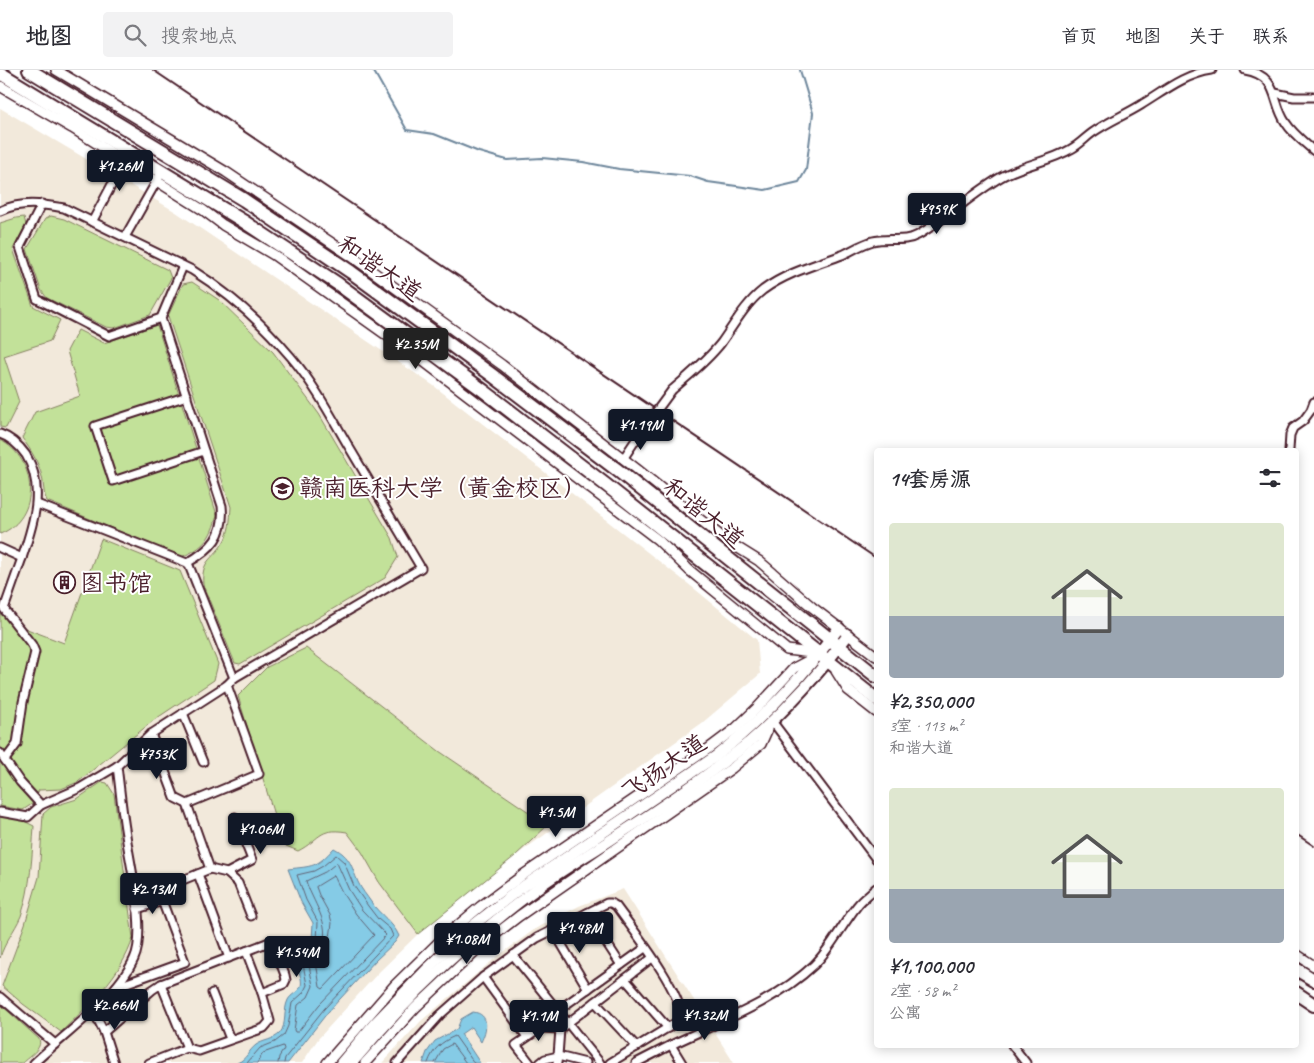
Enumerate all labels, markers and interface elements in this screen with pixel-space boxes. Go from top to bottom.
search box [103,12,453,57]
text: 地图 [25,21,73,51]
icon: search [121,21,149,49]
text: 搜索地点 [161,24,237,48]
text: 首页 [1061,25,1097,47]
text: 地图 [1125,25,1161,47]
text: 关于 [1189,25,1225,47]
text: 联系 [1253,25,1289,47]
pin: ¥1.26M [79,150,161,192]
text: ¥1.26M [98,156,142,176]
pin: ¥959K [902,192,972,235]
text: ¥959K [919,199,955,219]
street label: 和谐大道 [332,228,428,308]
pin: ¥2.35M [375,328,457,370]
text: ¥2.35M [394,334,438,354]
pin: ¥1.19M [600,408,682,451]
text: ¥1.19M [619,415,663,435]
icon: filters [1256,464,1284,492]
text: 14套房源 [889,466,971,492]
street label: 和谐大道 [657,471,751,555]
place label: 赣南医科大学（黄金校区） [299,473,587,503]
school or university icon: 赣南医科大学（黄金校区） [271,476,295,500]
icon: home [1042,556,1132,646]
place label: 图书馆 [80,568,152,598]
building icon: 图书馆 [52,571,76,595]
text: ¥2,350,000 [889,688,973,714]
text: 3室 · 113 m² [889,716,963,736]
street label: 飞扬大道 [616,727,712,807]
pin: ¥753K [122,738,192,780]
text: 和谐大道 [889,738,953,758]
text: ¥753K [139,744,175,764]
pin: ¥1.5M [521,796,591,838]
text: ¥1.5M [538,802,574,822]
pin: ¥1.06M [220,812,302,855]
text: ¥1.06M [239,819,283,839]
icon: home [1042,821,1132,911]
pin: ¥2.13M [112,872,194,915]
text: ¥2.13M [131,879,175,899]
pin: ¥1.48M [539,912,621,954]
text: ¥1.48M [558,918,602,938]
pin: ¥1.08M [426,922,508,965]
text: ¥1.08M [445,929,489,949]
pin: ¥1.54M [256,936,338,978]
text: ¥1.54M [275,942,319,962]
text: ¥1,100,000 [889,953,973,979]
text: 2室 · 58 m² [889,981,955,1001]
pin: ¥2.66M [74,988,156,1031]
text: ¥2.66M [93,995,137,1015]
pin: ¥1.32M [664,998,746,1041]
pin: ¥1.1M [504,1000,574,1042]
text: 公寓 [889,1003,921,1023]
text: ¥1.32M [683,1005,727,1025]
text: ¥1.1M [521,1006,557,1026]

